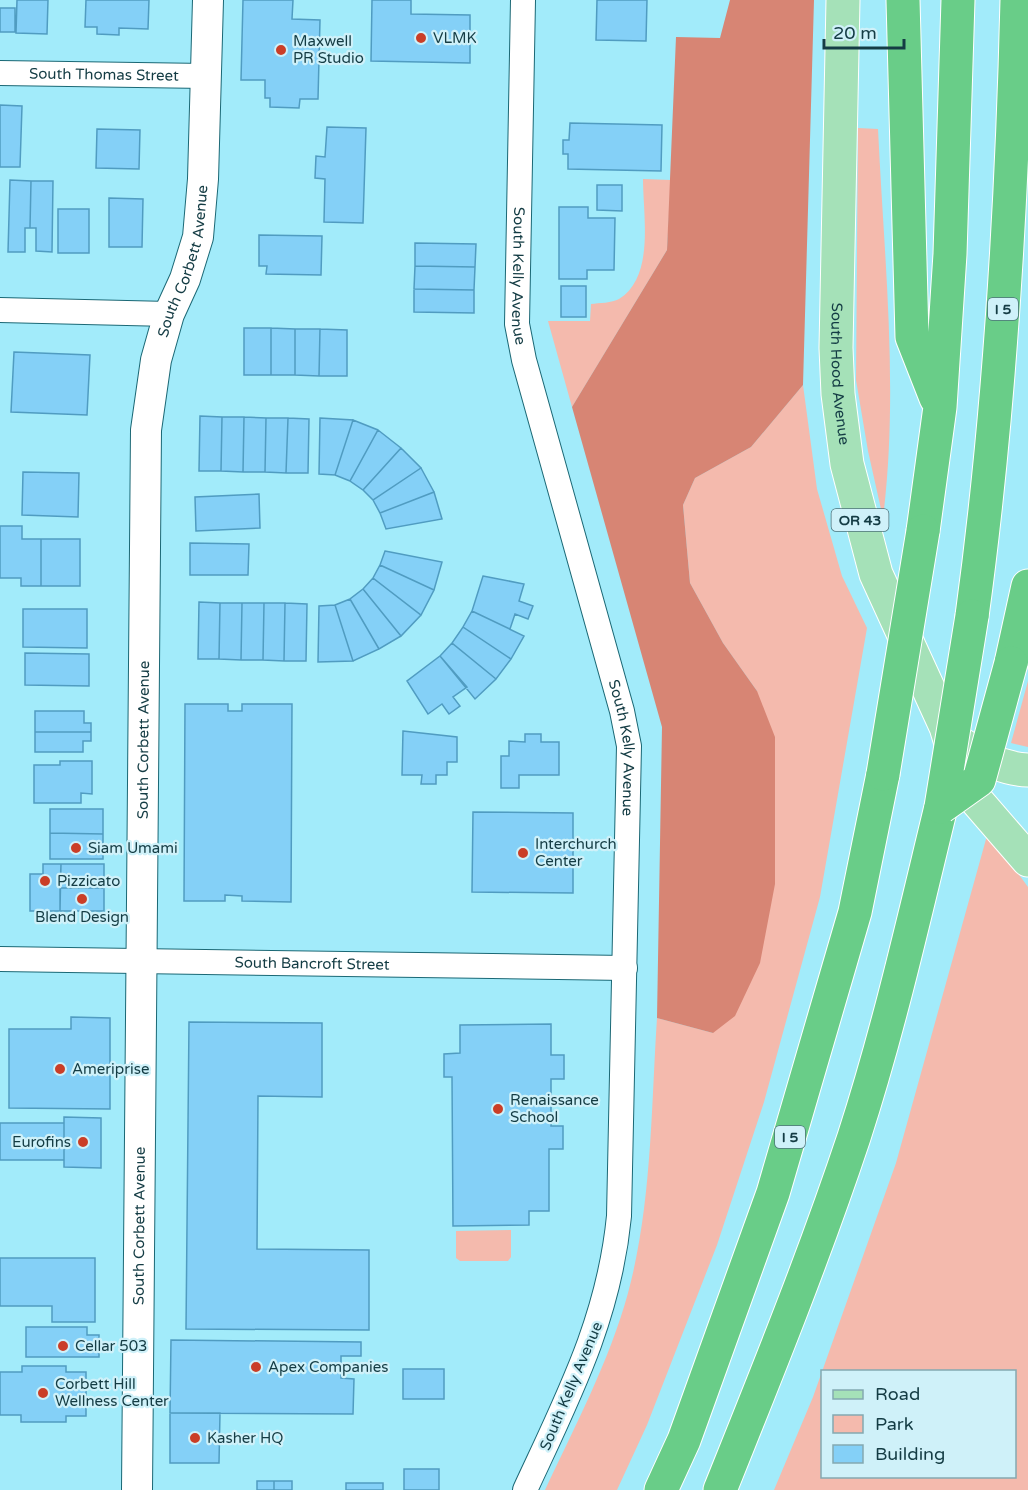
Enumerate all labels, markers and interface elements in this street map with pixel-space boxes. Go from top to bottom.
scale bar [824,12,904,50]
text: 20 m [833,22,877,44]
place label: VLMK [433,29,477,47]
marker: VLMK [414,31,428,45]
place label: Maxwell PR Studio [293,32,364,67]
marker: Maxwell PR Studio [274,43,288,57]
street label: South Thomas Street [29,64,179,85]
street label: South Corbett Avenue [154,184,211,339]
street label: South Kelly Avenue [508,207,530,346]
road number: I 5 [988,298,1018,320]
street label: South Hood Avenue [827,302,853,446]
road number: OR 43 [832,509,888,531]
street label: South Corbett Avenue [134,661,153,819]
street label: South Kelly Avenue [605,678,638,816]
place label: Interchurch Center [535,835,617,870]
place label: Siam Umami [88,839,178,857]
marker: Siam Umami [69,841,83,855]
marker: Interchurch Center [516,846,530,860]
place label: Pizzicato [57,872,120,890]
marker: Pizzicato [38,874,52,888]
marker: Blend Design [75,892,89,906]
place label: Blend Design [35,908,129,926]
street label: South Bancroft Street [234,953,390,974]
place label: Ameriprise [72,1060,149,1078]
marker: Ameriprise [53,1062,67,1076]
place label: Renaissance School [510,1091,599,1126]
marker: Renaissance School [491,1102,505,1116]
road number: I 5 [775,1126,805,1148]
place label: Eurofins [12,1133,71,1151]
marker: Eurofins [76,1135,90,1149]
street label: South Corbett Avenue [130,1147,149,1305]
street label: South Kelly Avenue [536,1319,606,1453]
place label: Cellar 503 [75,1337,147,1355]
marker: Cellar 503 [56,1339,70,1353]
place label: Apex Companies [268,1358,389,1376]
marker: Apex Companies [249,1360,263,1374]
legend [821,1370,1016,1478]
place label: Corbett Hill Wellness Center [55,1375,169,1410]
text: Road [875,1383,920,1405]
marker: Corbett Hill Wellness Center [36,1386,50,1400]
text: Park [875,1413,914,1435]
place label: Kasher HQ [207,1429,283,1447]
marker: Kasher HQ [188,1431,202,1445]
text: Building [875,1443,945,1465]

